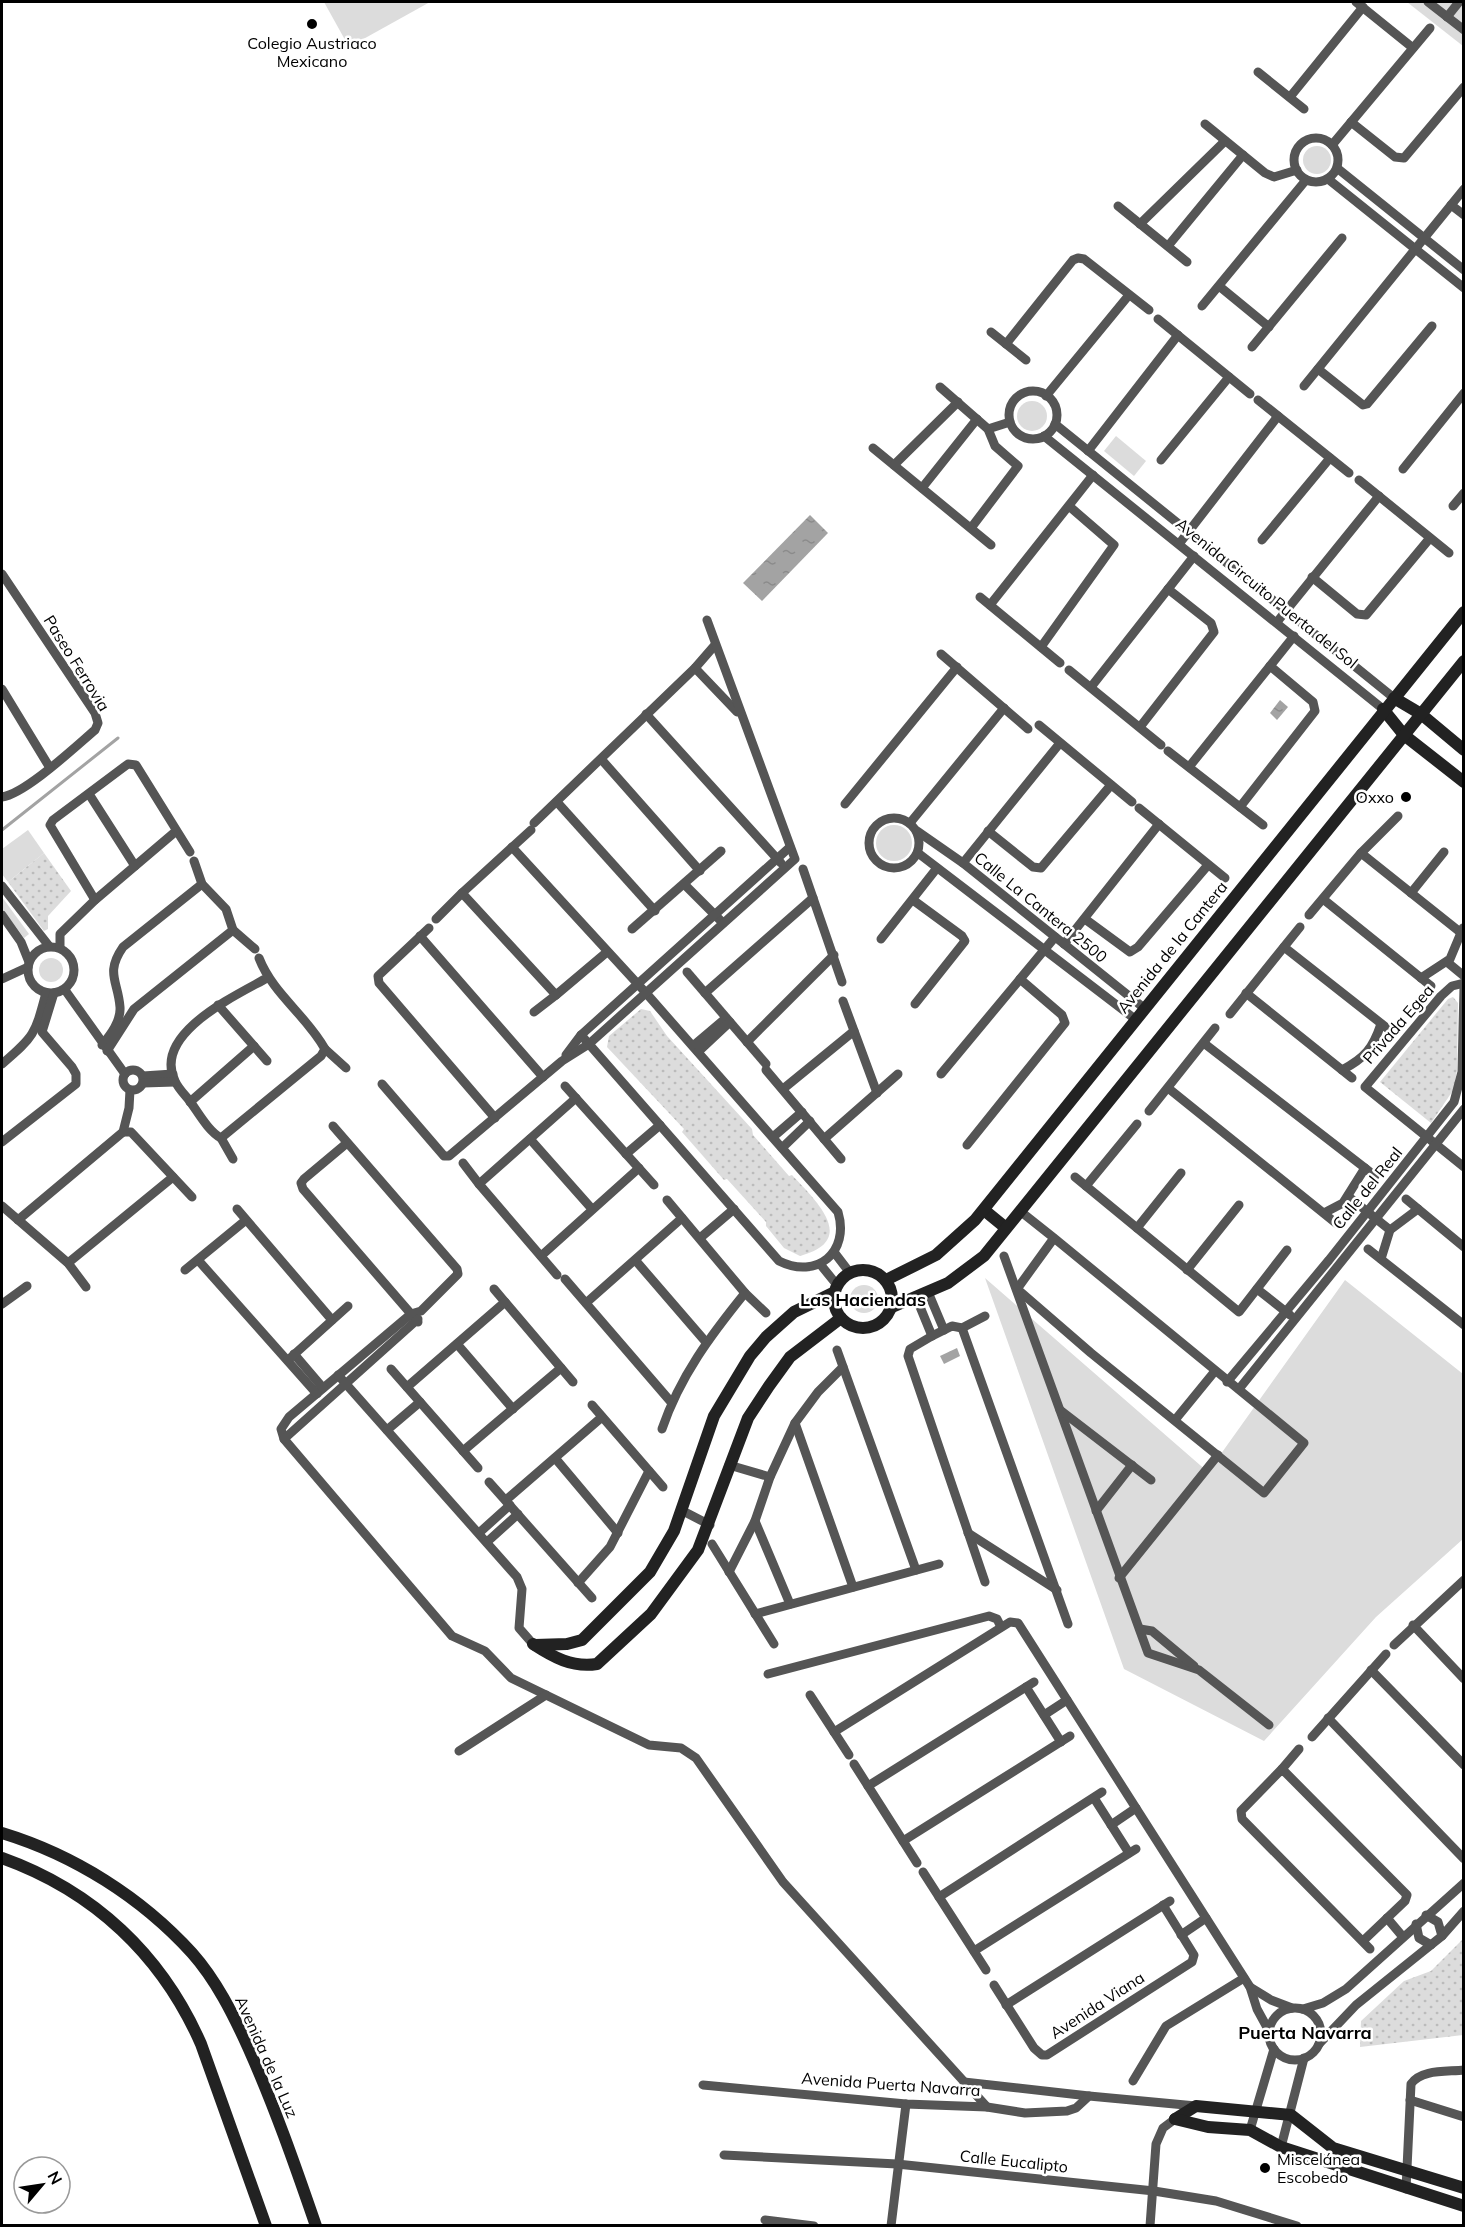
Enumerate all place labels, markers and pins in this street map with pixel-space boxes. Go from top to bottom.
marker: Colegio Austriaco Mexicano [305,17,319,31]
place label: Colegio Austriaco Mexicano [247,33,377,71]
place label: Oxxo [1356,787,1394,807]
marker: Oxxo [1399,790,1413,804]
place label: Miscelánea Escobedo [1277,2149,1360,2187]
marker: Miscelánea Escobedo [1258,2161,1272,2175]

